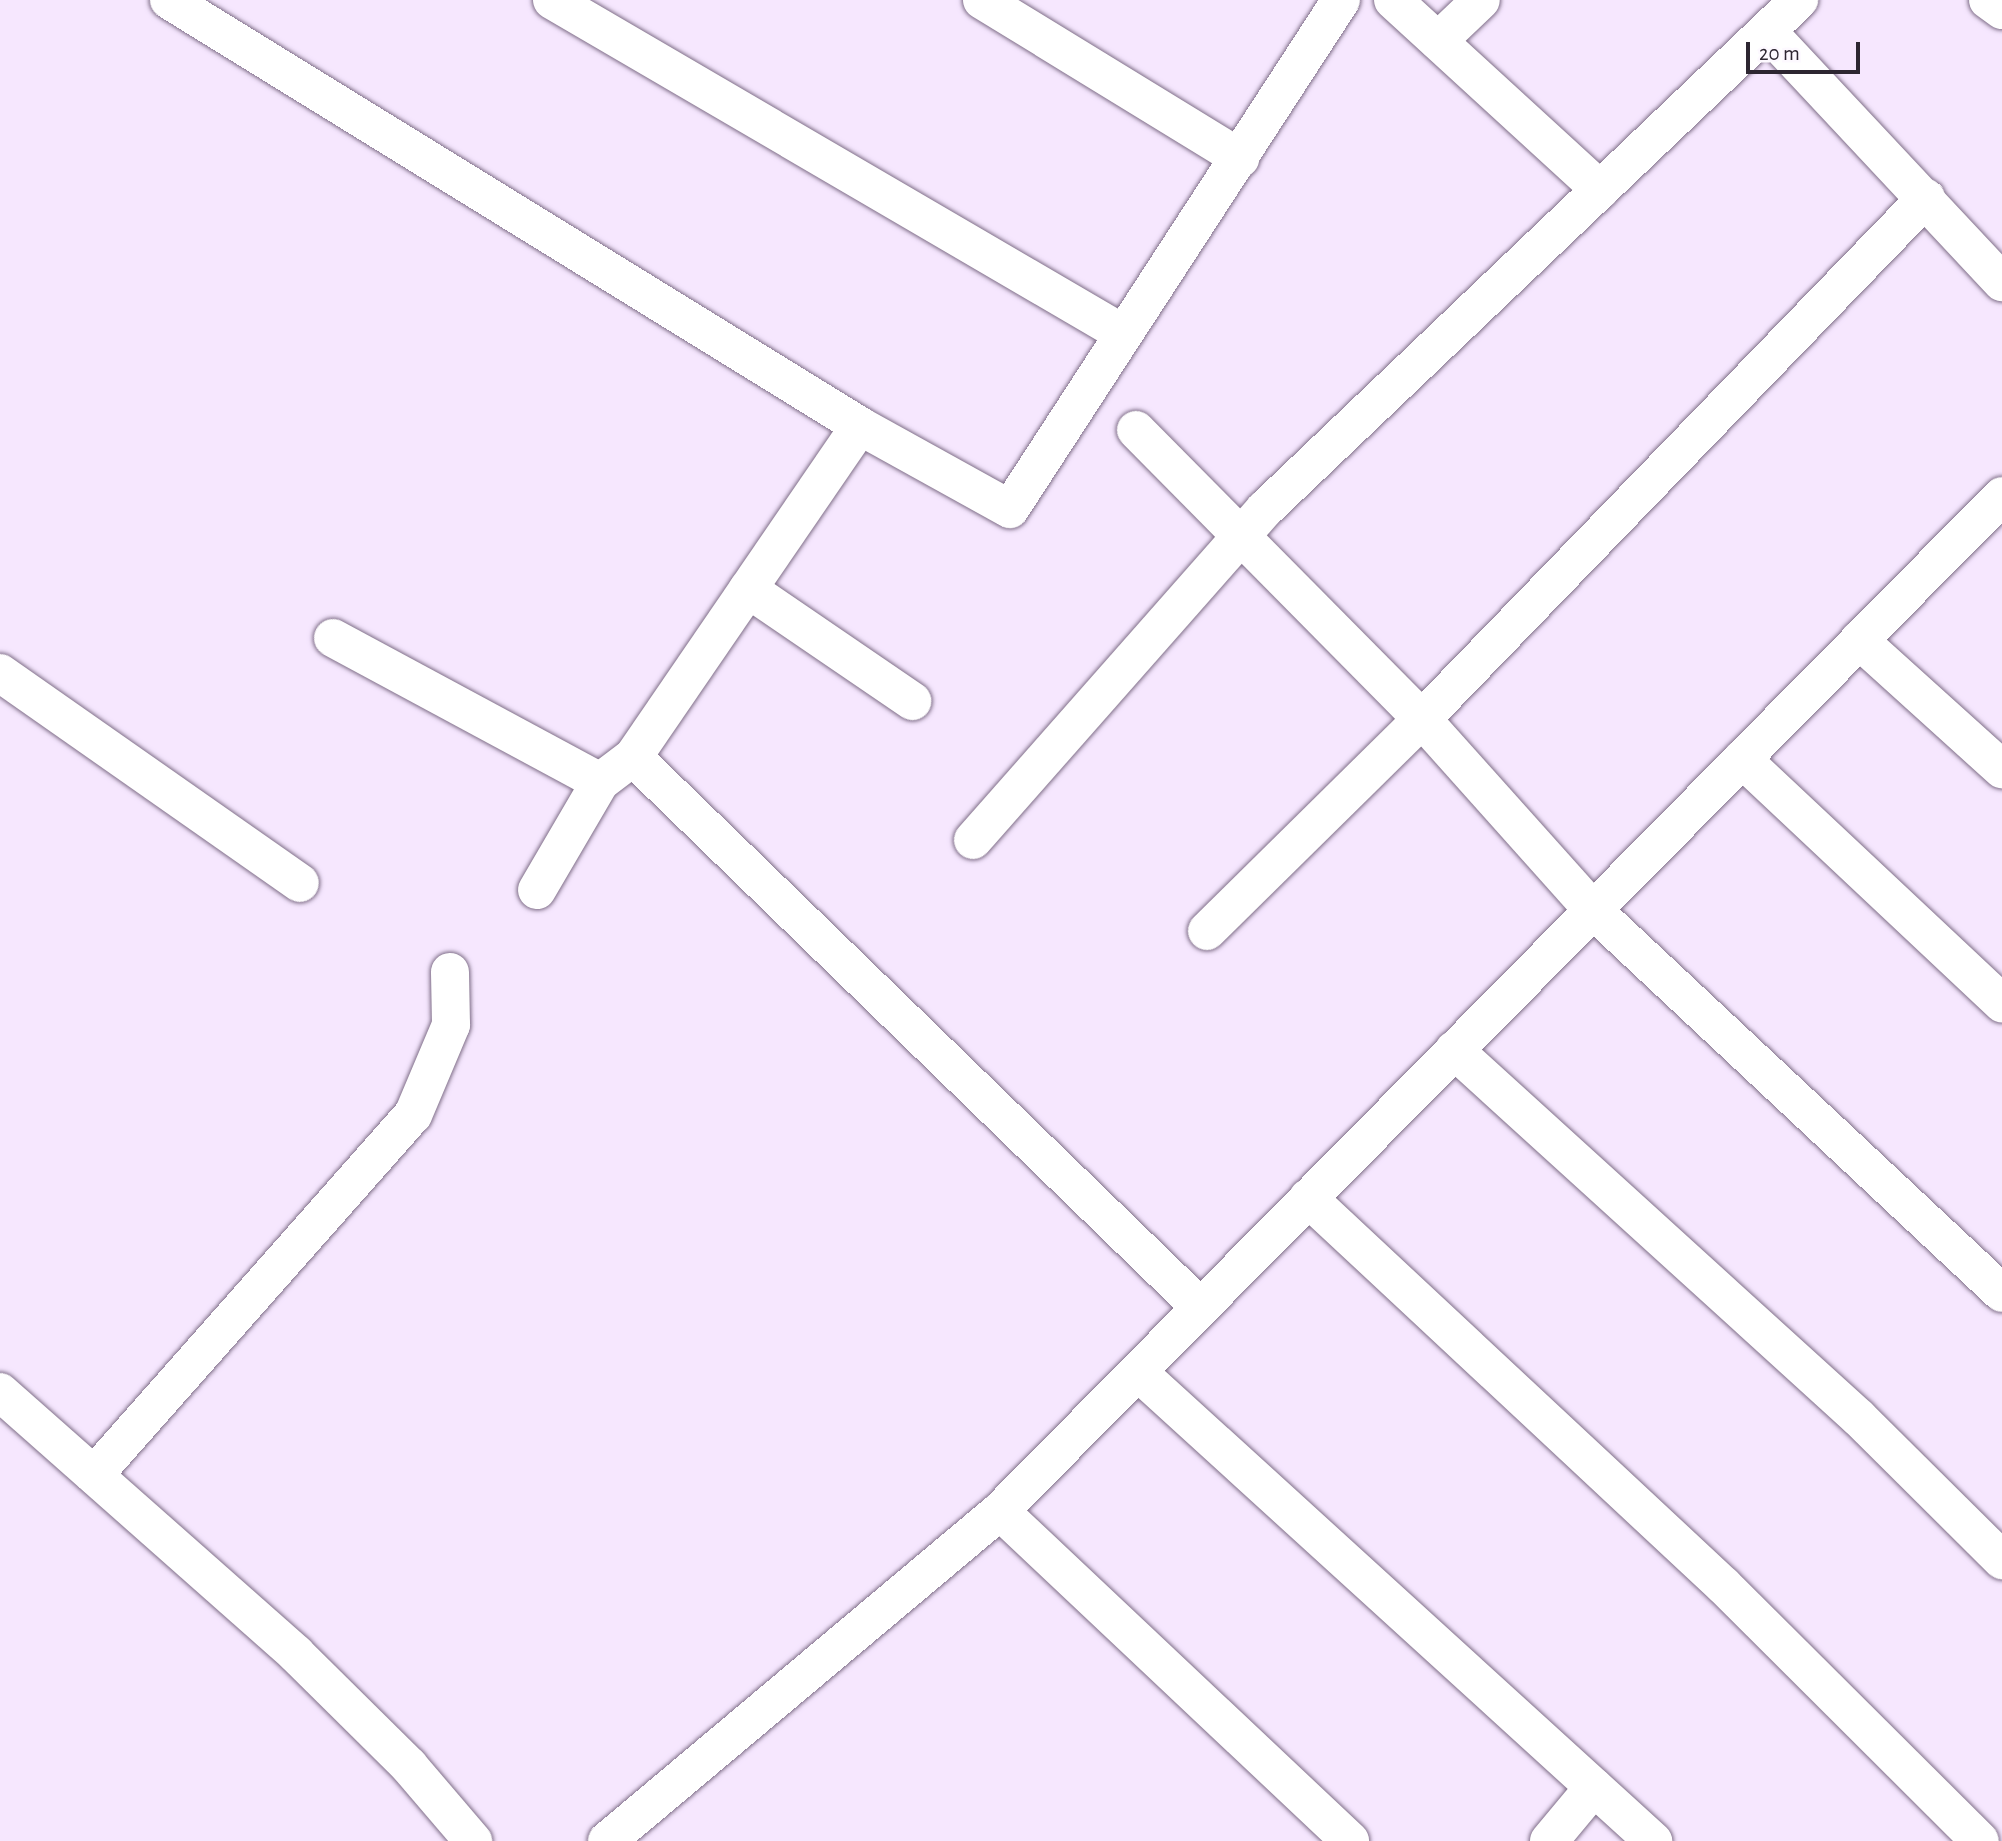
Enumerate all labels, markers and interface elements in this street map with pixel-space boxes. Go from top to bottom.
scale bar [1750,28,1864,72]
text: 20 m [1759,43,1800,64]

